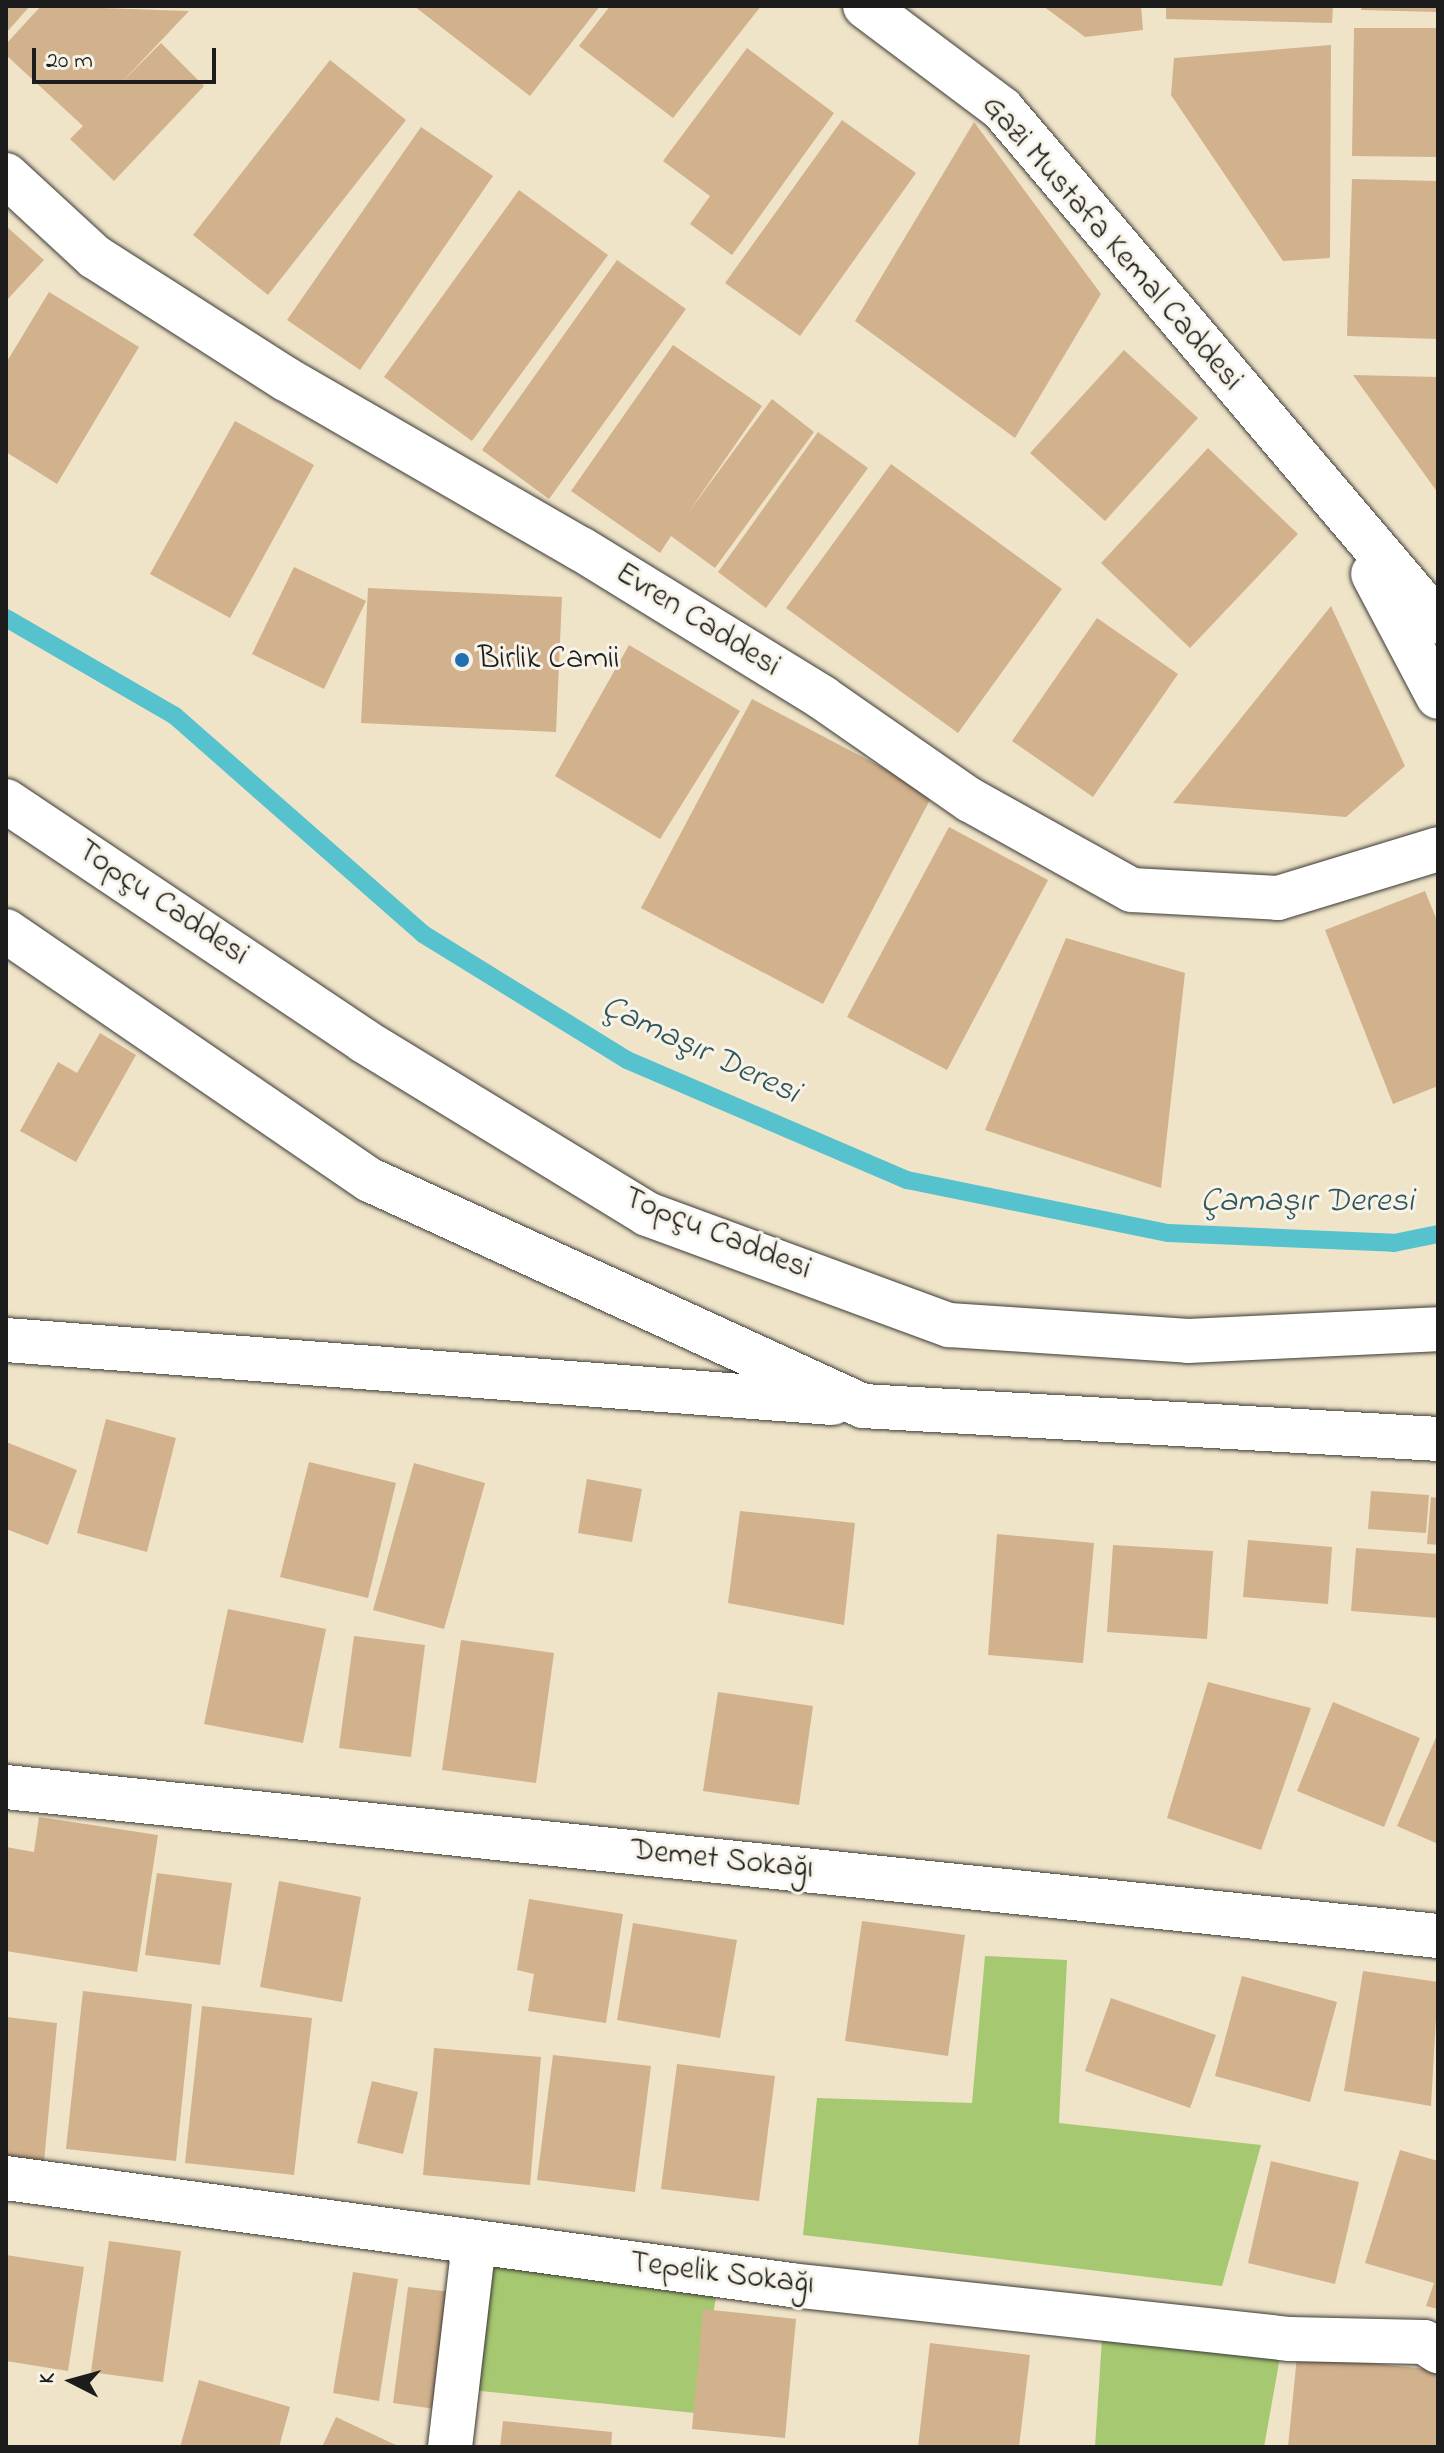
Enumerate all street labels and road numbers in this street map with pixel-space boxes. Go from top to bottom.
street label: Gazi Mustafa Kemal Caddesi [972,88,1250,400]
street label: Evren Caddesi [608,555,786,687]
street label: Topçu Caddesi [69,833,255,975]
street label: Topçu Caddesi [618,1180,816,1290]
street label: Demet Sokağı [629,1832,815,1890]
street label: Tepelik Sokağı [628,2245,816,2305]

